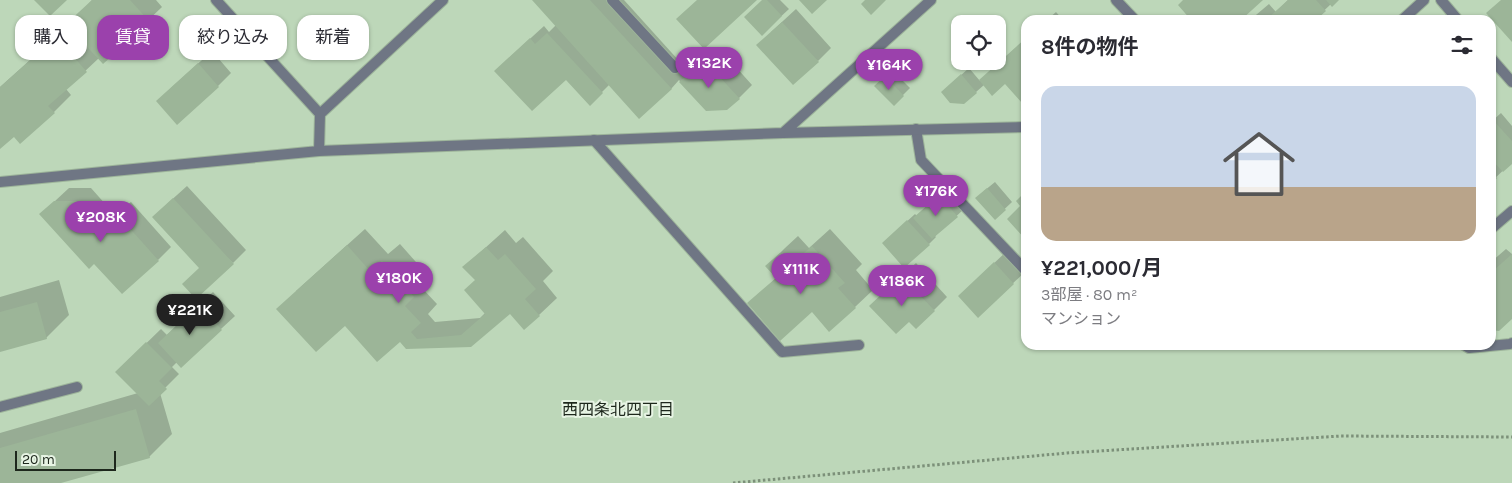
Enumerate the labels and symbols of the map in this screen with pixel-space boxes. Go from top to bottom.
pin: ¥132K [674,46,744,89]
pin: ¥164K [854,48,924,91]
pin: ¥176K [901,174,971,217]
pin: ¥208K [66,200,136,243]
pin: ¥111K [766,252,836,295]
pin: ¥180K [364,262,434,304]
pin: ¥186K [867,264,937,307]
pin: ¥221K [155,294,225,336]
district label: 西四条北四丁目 [562,400,674,419]
scale bar [15,448,116,471]

